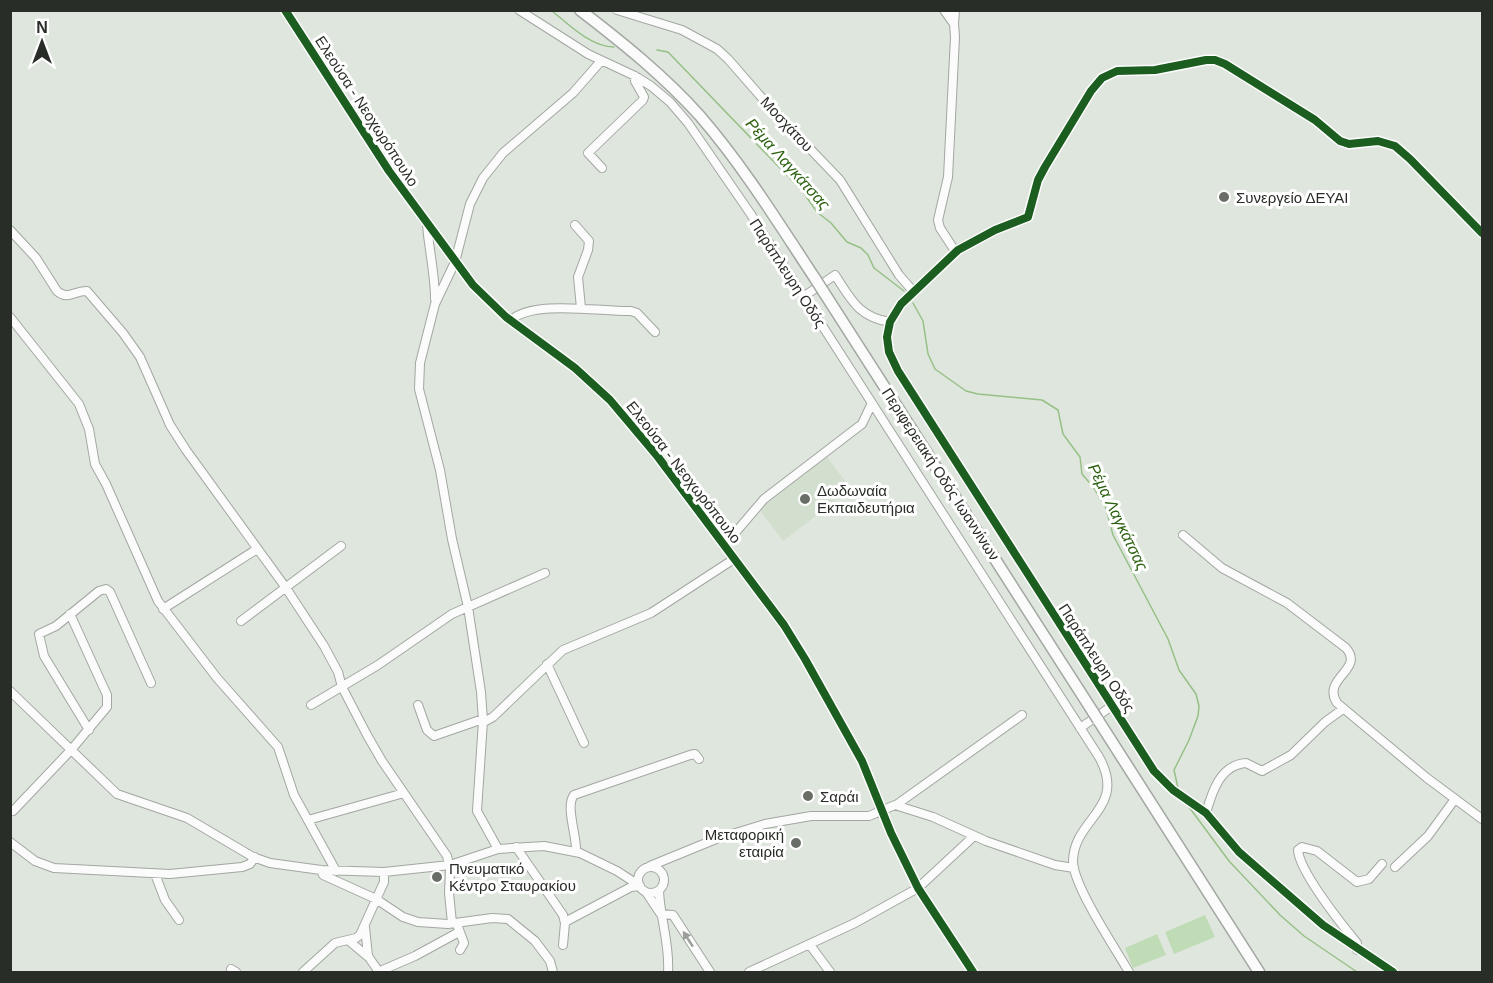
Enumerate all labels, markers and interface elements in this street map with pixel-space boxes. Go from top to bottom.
north arrow [12,12,72,72]
text: N [36,19,48,36]
street label: Ελεούσα - Νεοχωρόπουλο [312,33,422,189]
street label: Μοσχάτου [757,93,817,155]
water label: Ρέμα Λαγκάτσας [743,115,834,213]
place label: Συνεργείο ΔΕΥΑΙ [1236,189,1349,206]
marker: Συνεργείο ΔΕΥΑΙ [1217,190,1231,204]
street label: Παράπλευρη Οδός [747,215,829,331]
street label: Περιφερειακή Οδός Ιωαννίνων [879,385,1003,563]
street label: Ελεούσα - Νεοχωρόπουλο [623,398,745,546]
water label: Ρέμα Λαγκάτσας [1085,461,1151,573]
place label: Δωδωναία Εκπαιδευτήρια [817,482,915,516]
marker: Δωδωναία Εκπαιδευτήρια [798,492,812,506]
street label: Παράπλευρη Οδός [1056,600,1138,716]
place label: Σαράι [820,788,858,805]
marker: Σαράι [801,789,815,803]
place label: Μεταφορική εταιρία [705,826,784,860]
marker: Μεταφορική εταιρία [789,836,803,850]
place label: Πνευματικό Κέντρο Σταυρακίου [449,860,576,894]
marker: Πνευματικό Κέντρο Σταυρακίου [430,870,444,884]
one-way arrow [682,931,694,947]

